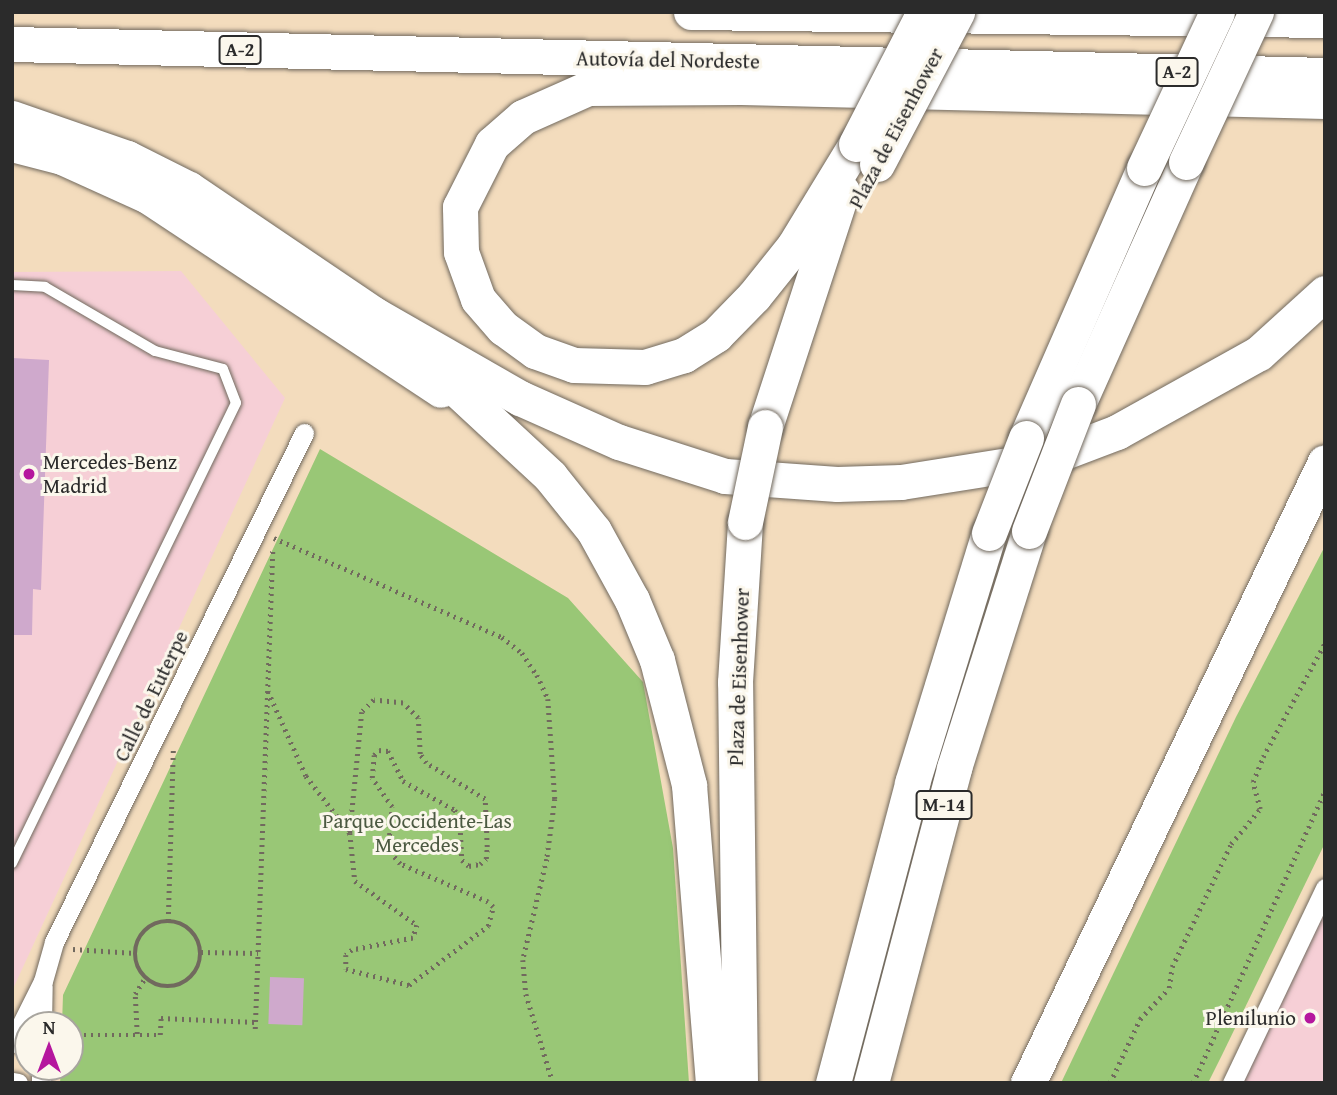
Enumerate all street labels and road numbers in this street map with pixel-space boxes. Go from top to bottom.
road number: A-2 [217,34,263,66]
street label: Plaza de Eisenhower [843,43,949,213]
street label: Autovía del Nordeste [576,46,760,74]
road number: A-2 [1154,57,1200,88]
street label: Plaza de Eisenhower [723,588,755,766]
street label: Calle de Euterpe [108,626,194,766]
road number: M-14 [914,790,974,820]

